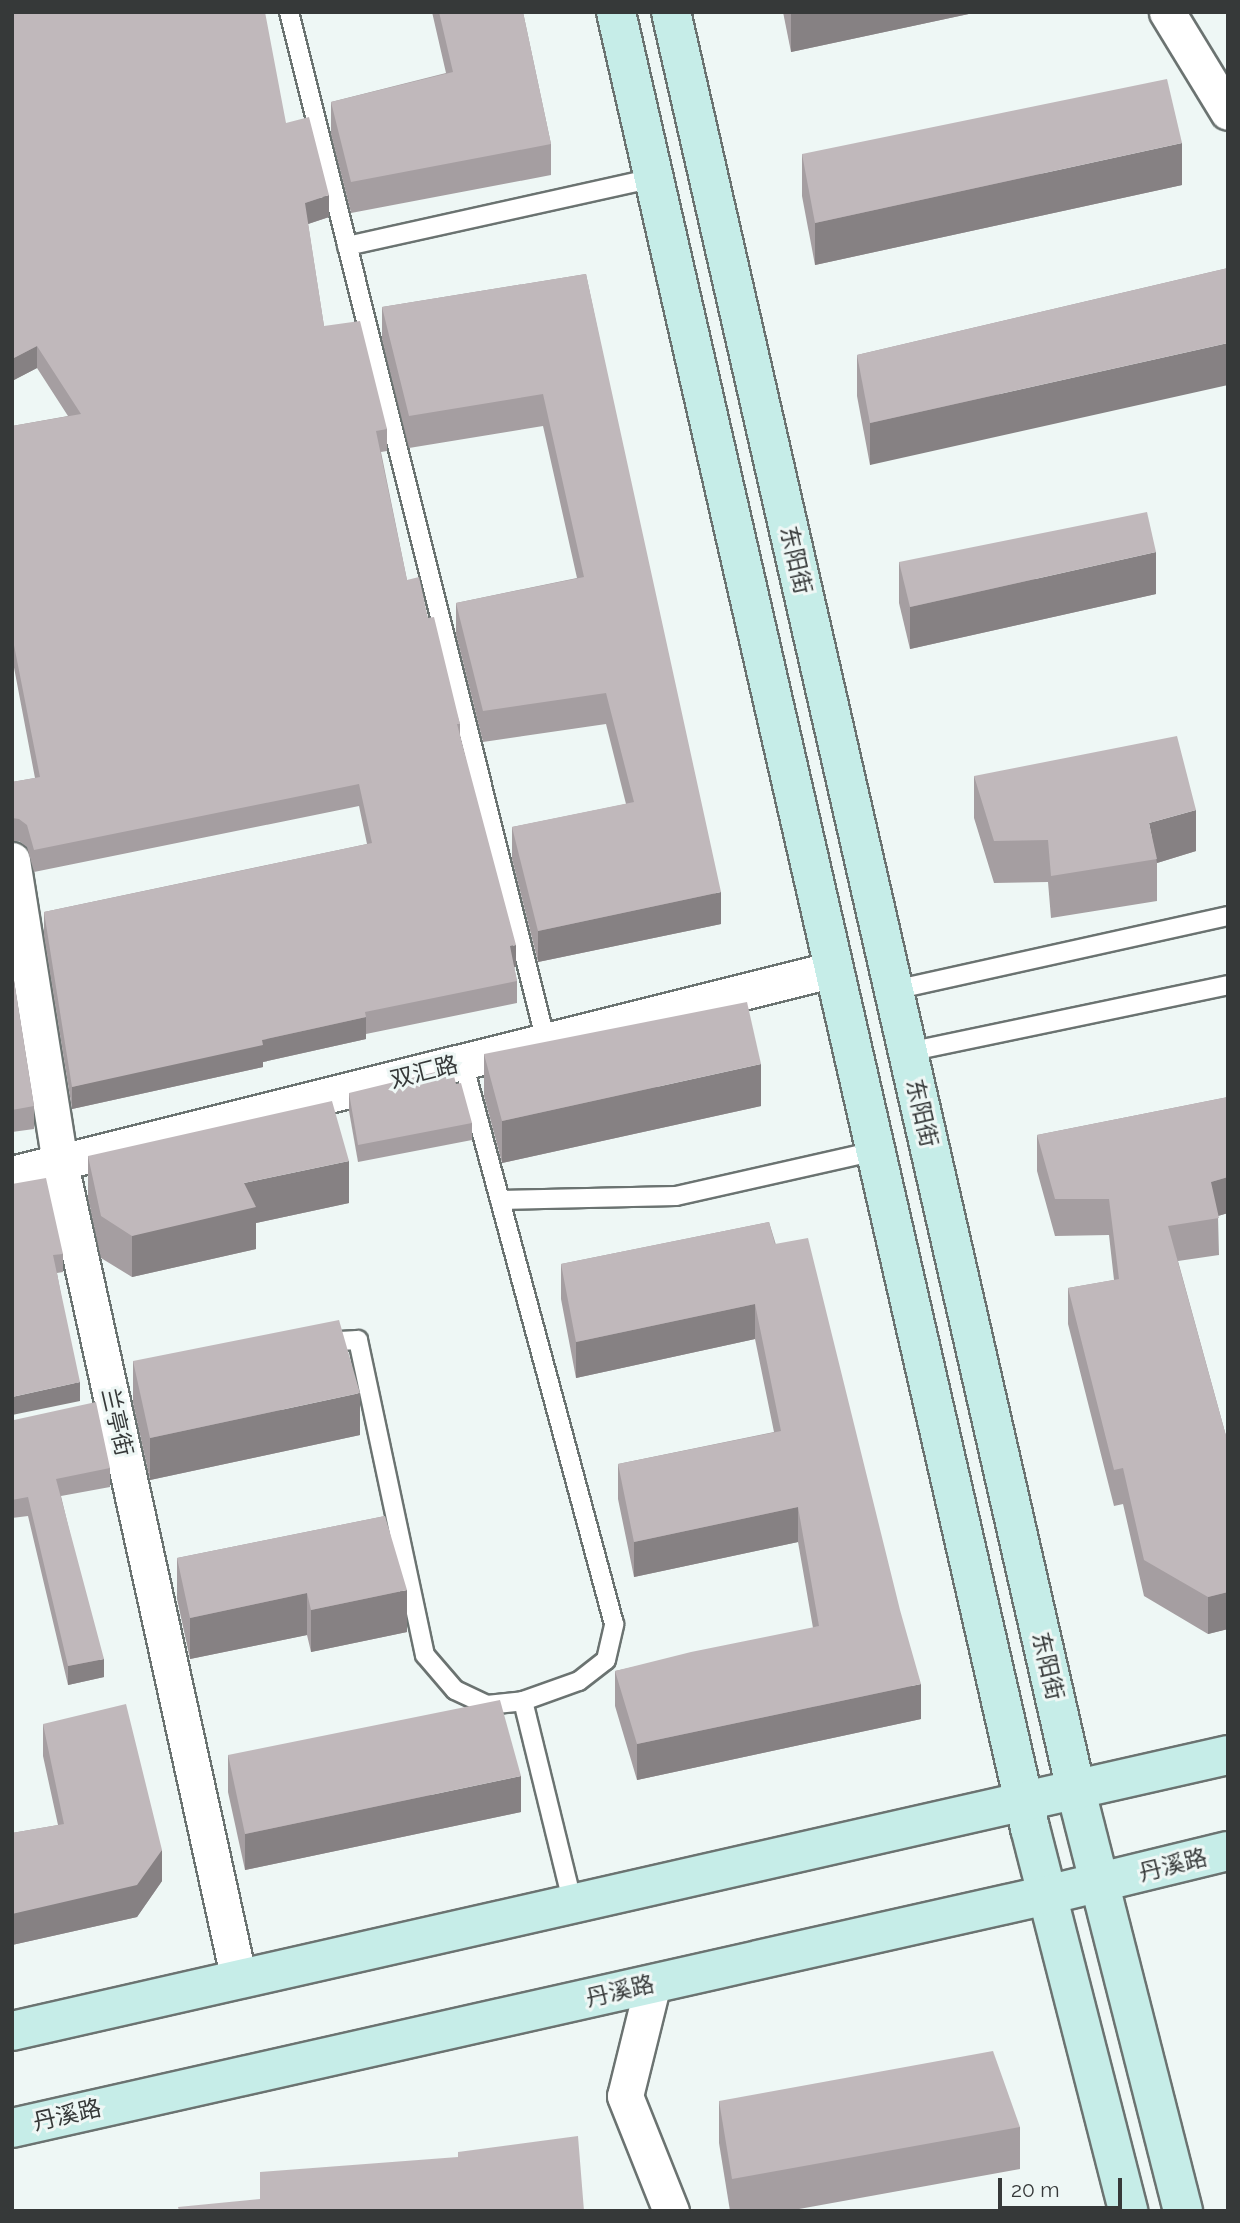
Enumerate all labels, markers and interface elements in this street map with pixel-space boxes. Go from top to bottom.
street label: 东阳街 [775,523,817,597]
street label: 双汇路 [387,1050,461,1094]
street label: 东阳街 [901,1076,943,1150]
street label: 兰亭街 [96,1385,138,1459]
street label: 东阳街 [1027,1629,1069,1703]
street label: 丹溪路 [1136,1843,1210,1887]
street label: 丹溪路 [583,1970,657,2012]
street label: 丹溪路 [30,2094,104,2136]
scale bar [1002,2164,1126,2208]
text: 20 m [1011,2177,1059,2202]

